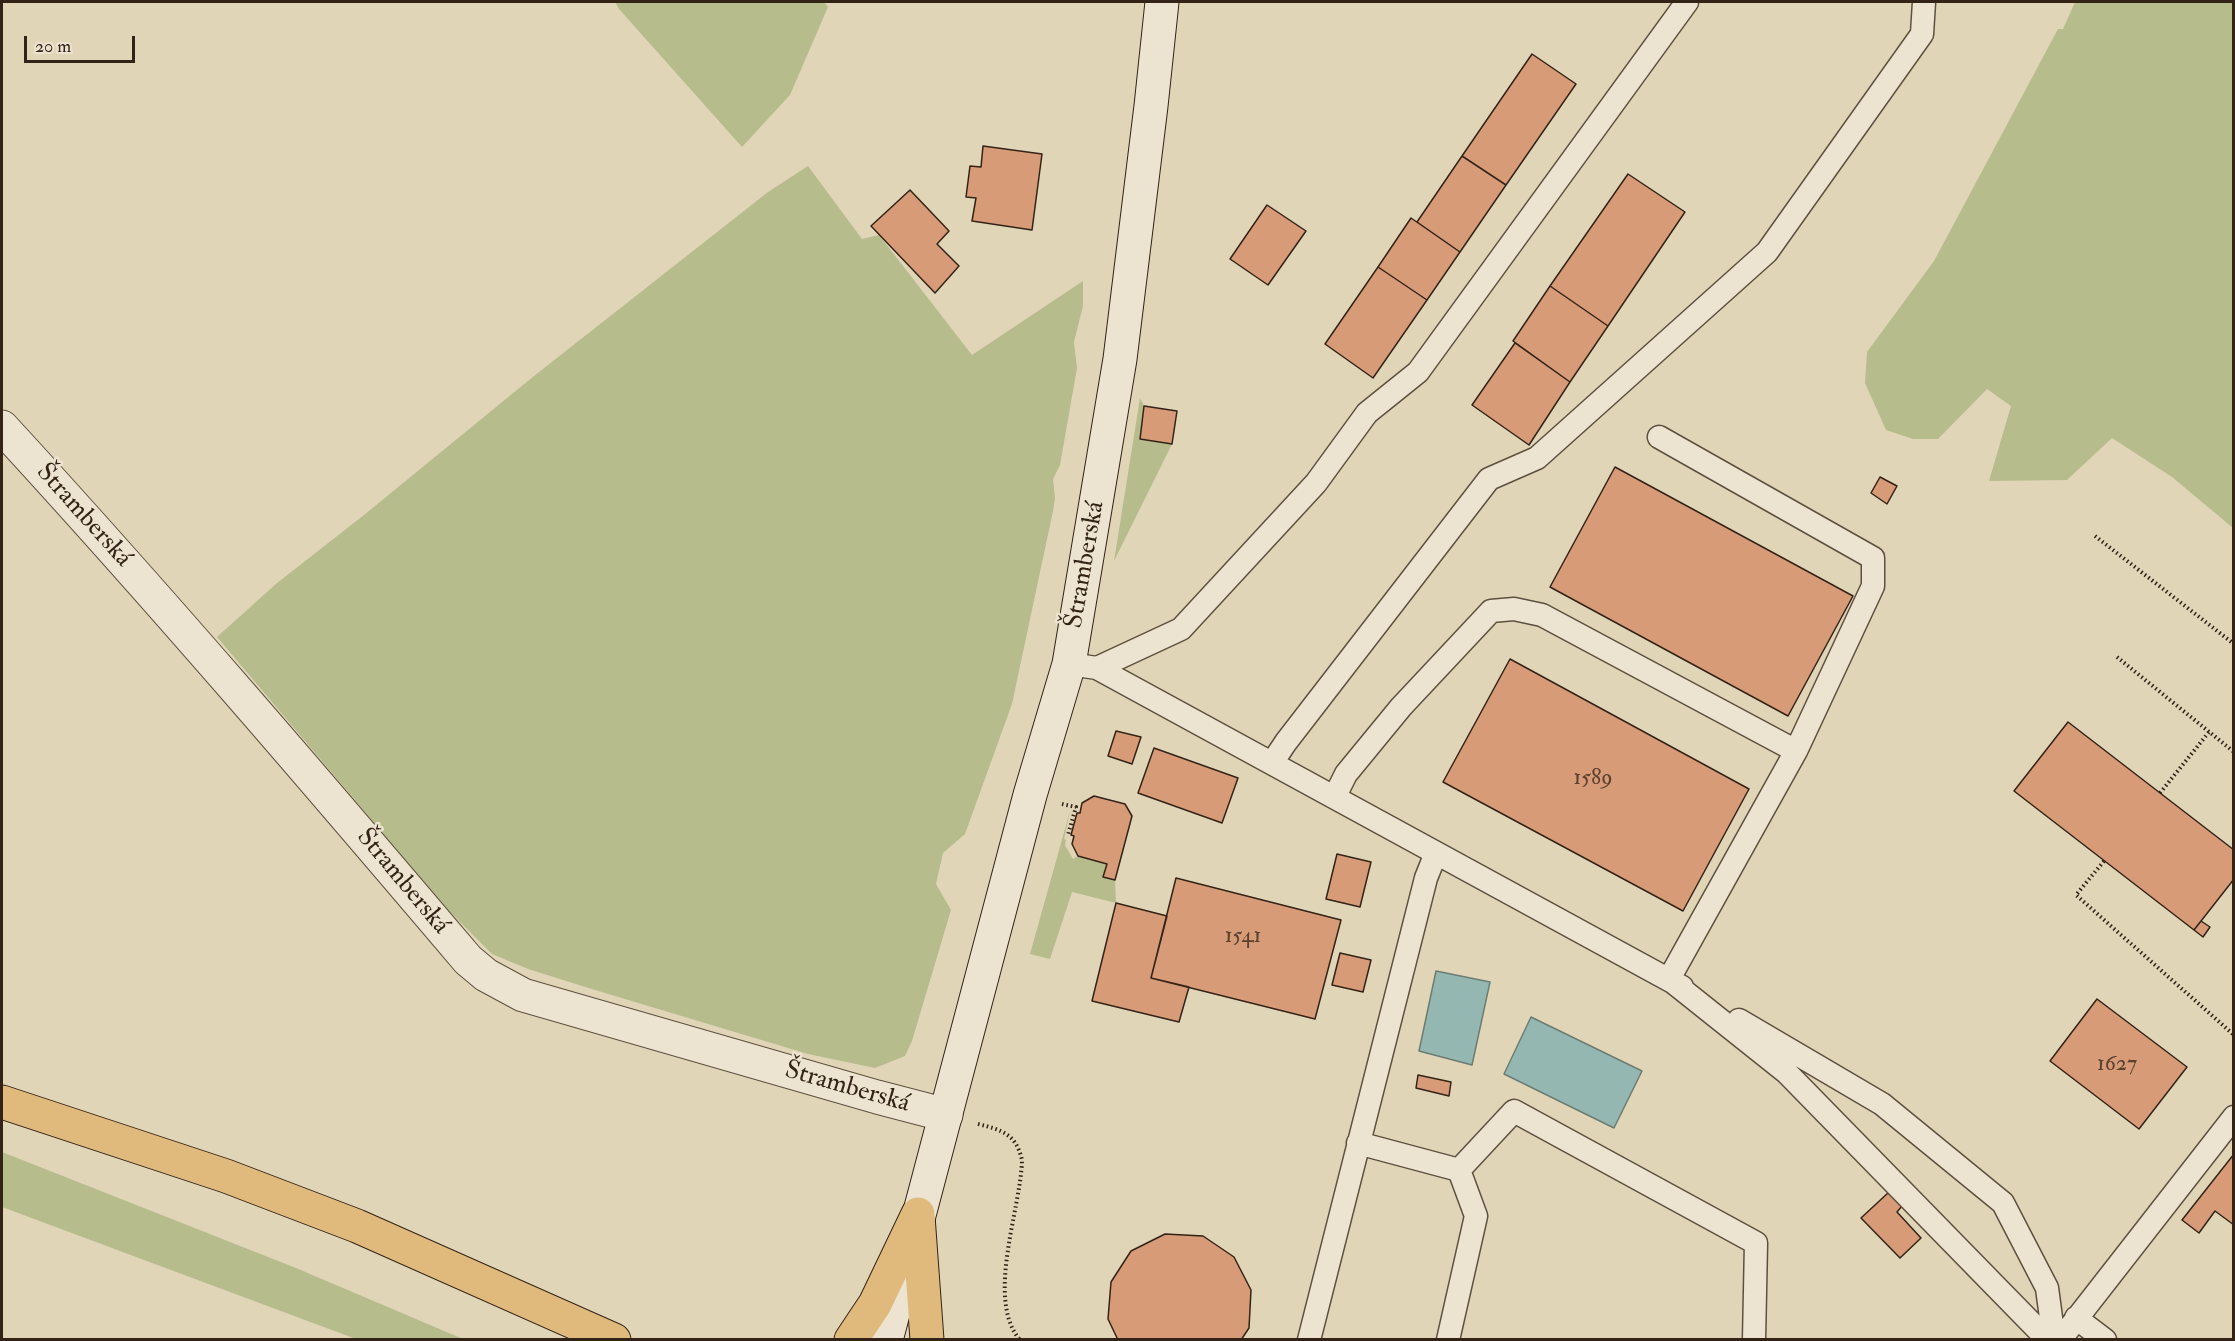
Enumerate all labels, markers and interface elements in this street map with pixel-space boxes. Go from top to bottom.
scale bar [27,24,138,62]
text: 20 m [35,35,71,58]
street label: Štramberská [28,458,138,574]
street label: Štramberská [1059,499,1113,631]
house number: 1589 [1573,766,1613,792]
street label: Štramberská [349,823,455,941]
house number: 1541 [1225,924,1261,950]
house number: 1627 [2097,1052,2137,1078]
street label: Štramberská [781,1055,913,1121]

